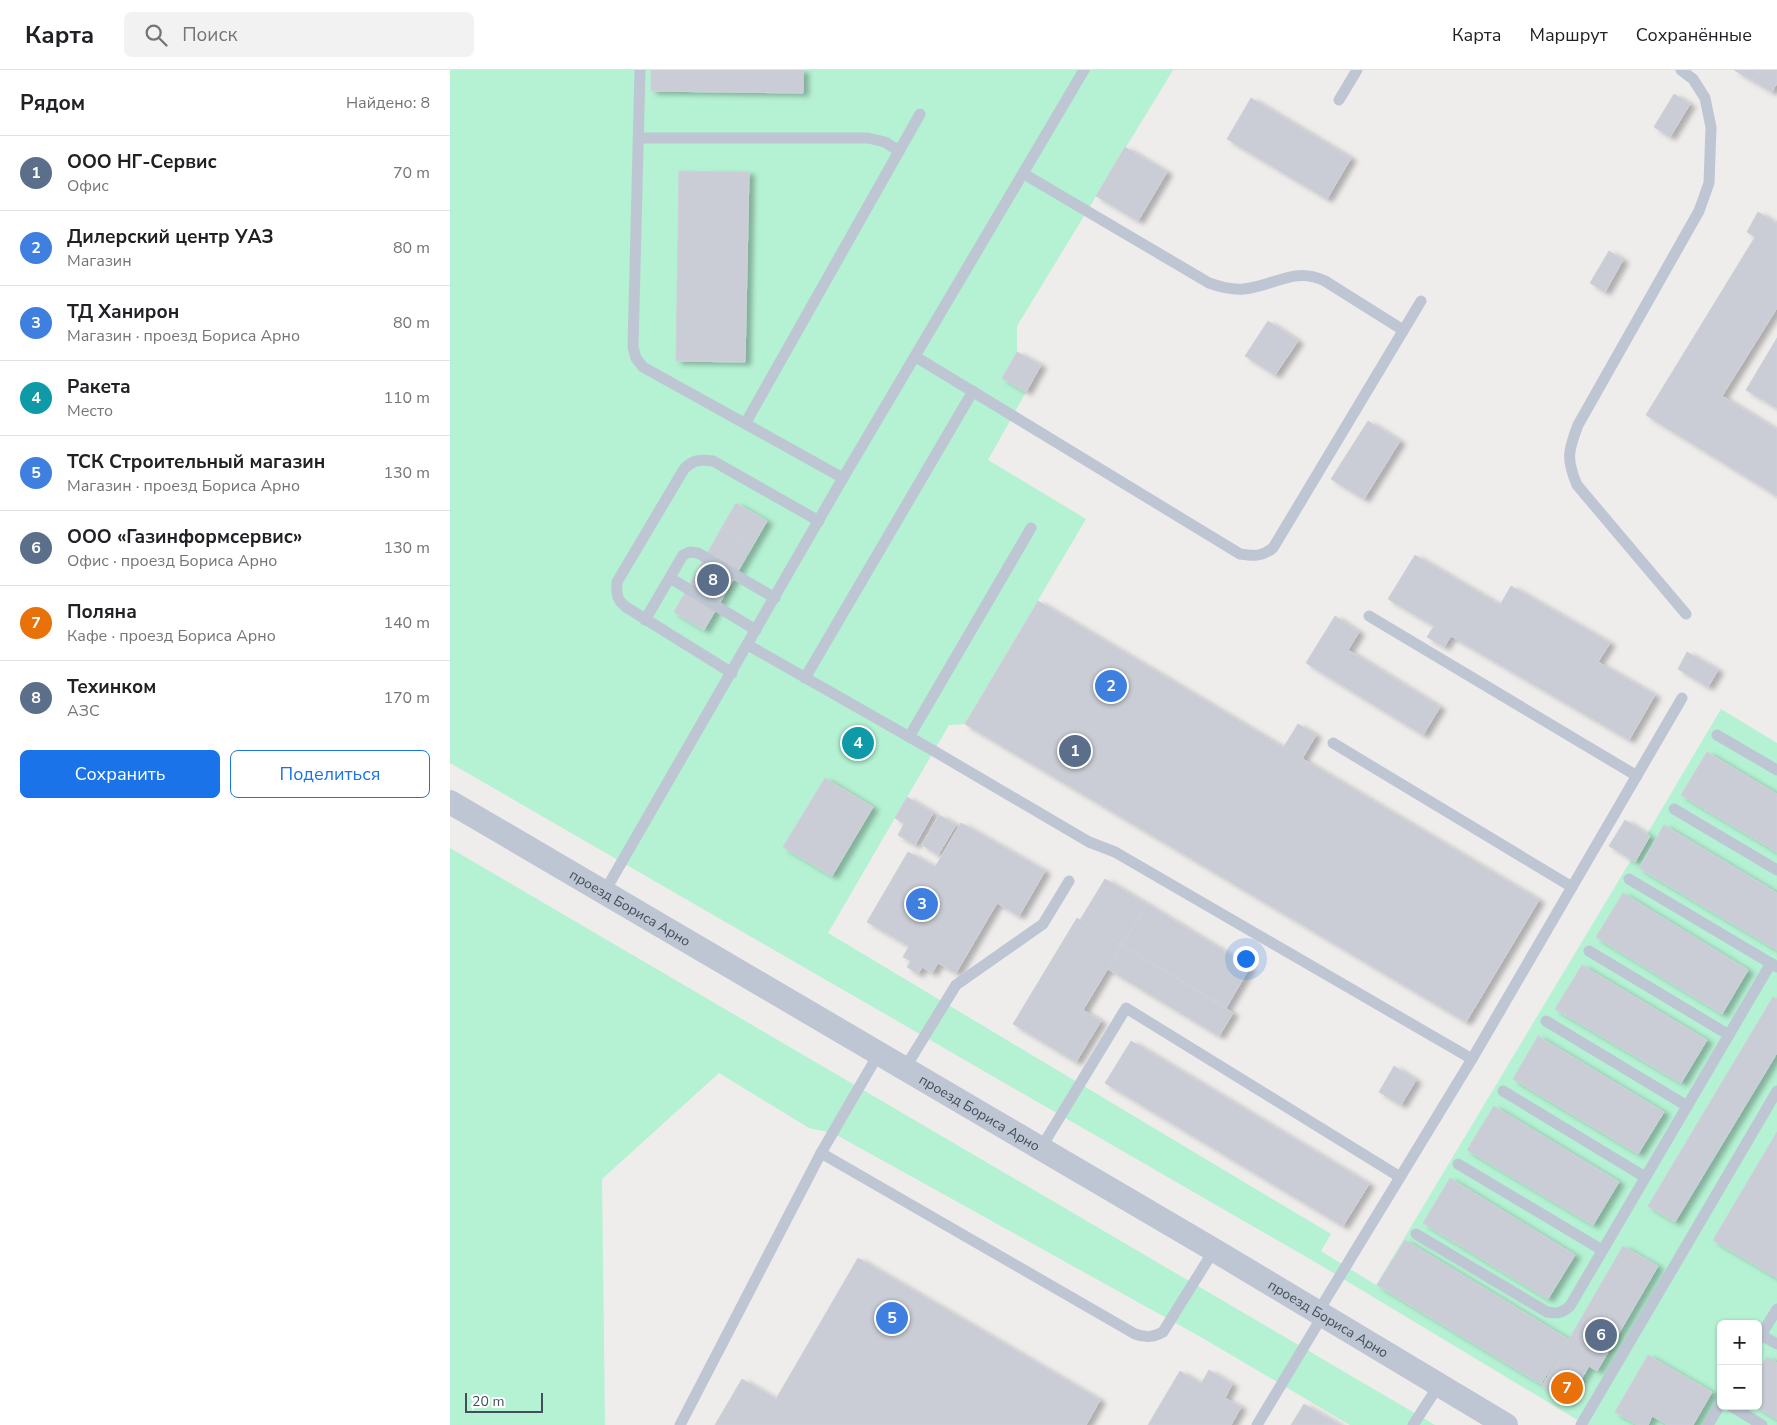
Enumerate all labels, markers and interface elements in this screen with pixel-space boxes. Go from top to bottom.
search box [124,12,474,57]
text: Карта [25,19,94,51]
icon: search [142,21,170,49]
text: Поиск [182,22,237,48]
text: Карта [1452,23,1502,47]
text: Маршрут [1530,23,1608,47]
text: Сохранённые [1636,23,1752,47]
text: Рядом [20,89,85,117]
text: Найдено: 8 [346,92,430,114]
text: ООО НГ-Сервис [67,149,217,175]
text: 1 [31,162,41,184]
text: 70 m [393,162,430,184]
text: Офис [67,175,109,197]
text: Дилерский центр УАЗ [67,224,274,250]
text: 2 [31,237,41,259]
text: 80 m [393,237,430,259]
text: Магазин [67,250,132,272]
text: ТД Ханирон [67,299,179,325]
text: 3 [31,312,41,334]
text: 80 m [393,312,430,334]
text: Магазин · проезд Бориса Арно [67,325,300,347]
text: Ракета [67,374,131,400]
text: 4 [31,387,41,409]
text: 110 m [383,387,430,409]
text: Место [67,400,113,422]
text: ТСК Строительный магазин [67,449,325,475]
text: 5 [31,462,41,484]
text: 130 m [383,462,430,484]
text: Магазин · проезд Бориса Арно [67,475,300,497]
text: ООО «Газинформсервис» [67,524,302,550]
text: 6 [31,537,41,559]
text: 130 m [383,537,430,559]
text: Офис · проезд Бориса Арно [67,550,277,572]
pin: 8 [697,561,729,599]
text: Поляна [67,599,137,625]
text: 7 [31,612,41,634]
text: 140 m [383,612,430,634]
text: Кафе · проезд Бориса Арно [67,625,276,647]
pin: 2 [1095,667,1127,705]
text: Техинком [67,674,156,700]
text: 8 [31,687,41,709]
text: 170 m [383,687,430,709]
text: АЗС [67,700,100,722]
pin: 4 [842,724,874,762]
pin: 1 [1059,732,1091,770]
button: Сохранить [20,750,220,798]
button: Поделиться [230,750,430,798]
street label: проезд Бориса Арно [566,865,694,951]
pin: 3 [906,885,938,923]
your location [1233,946,1259,972]
street label: проезд Бориса Арно [915,1070,1043,1156]
street label: проезд Бориса Арно [1264,1276,1392,1362]
pin: 5 [876,1299,908,1337]
pin: 6 [1585,1316,1617,1354]
map controls [1717,1320,1762,1410]
button: + [1717,1320,1762,1365]
button: − [1717,1365,1762,1410]
pin: 7 [1551,1369,1583,1407]
scale bar [465,1390,542,1413]
text: 20 m [472,1392,504,1411]

